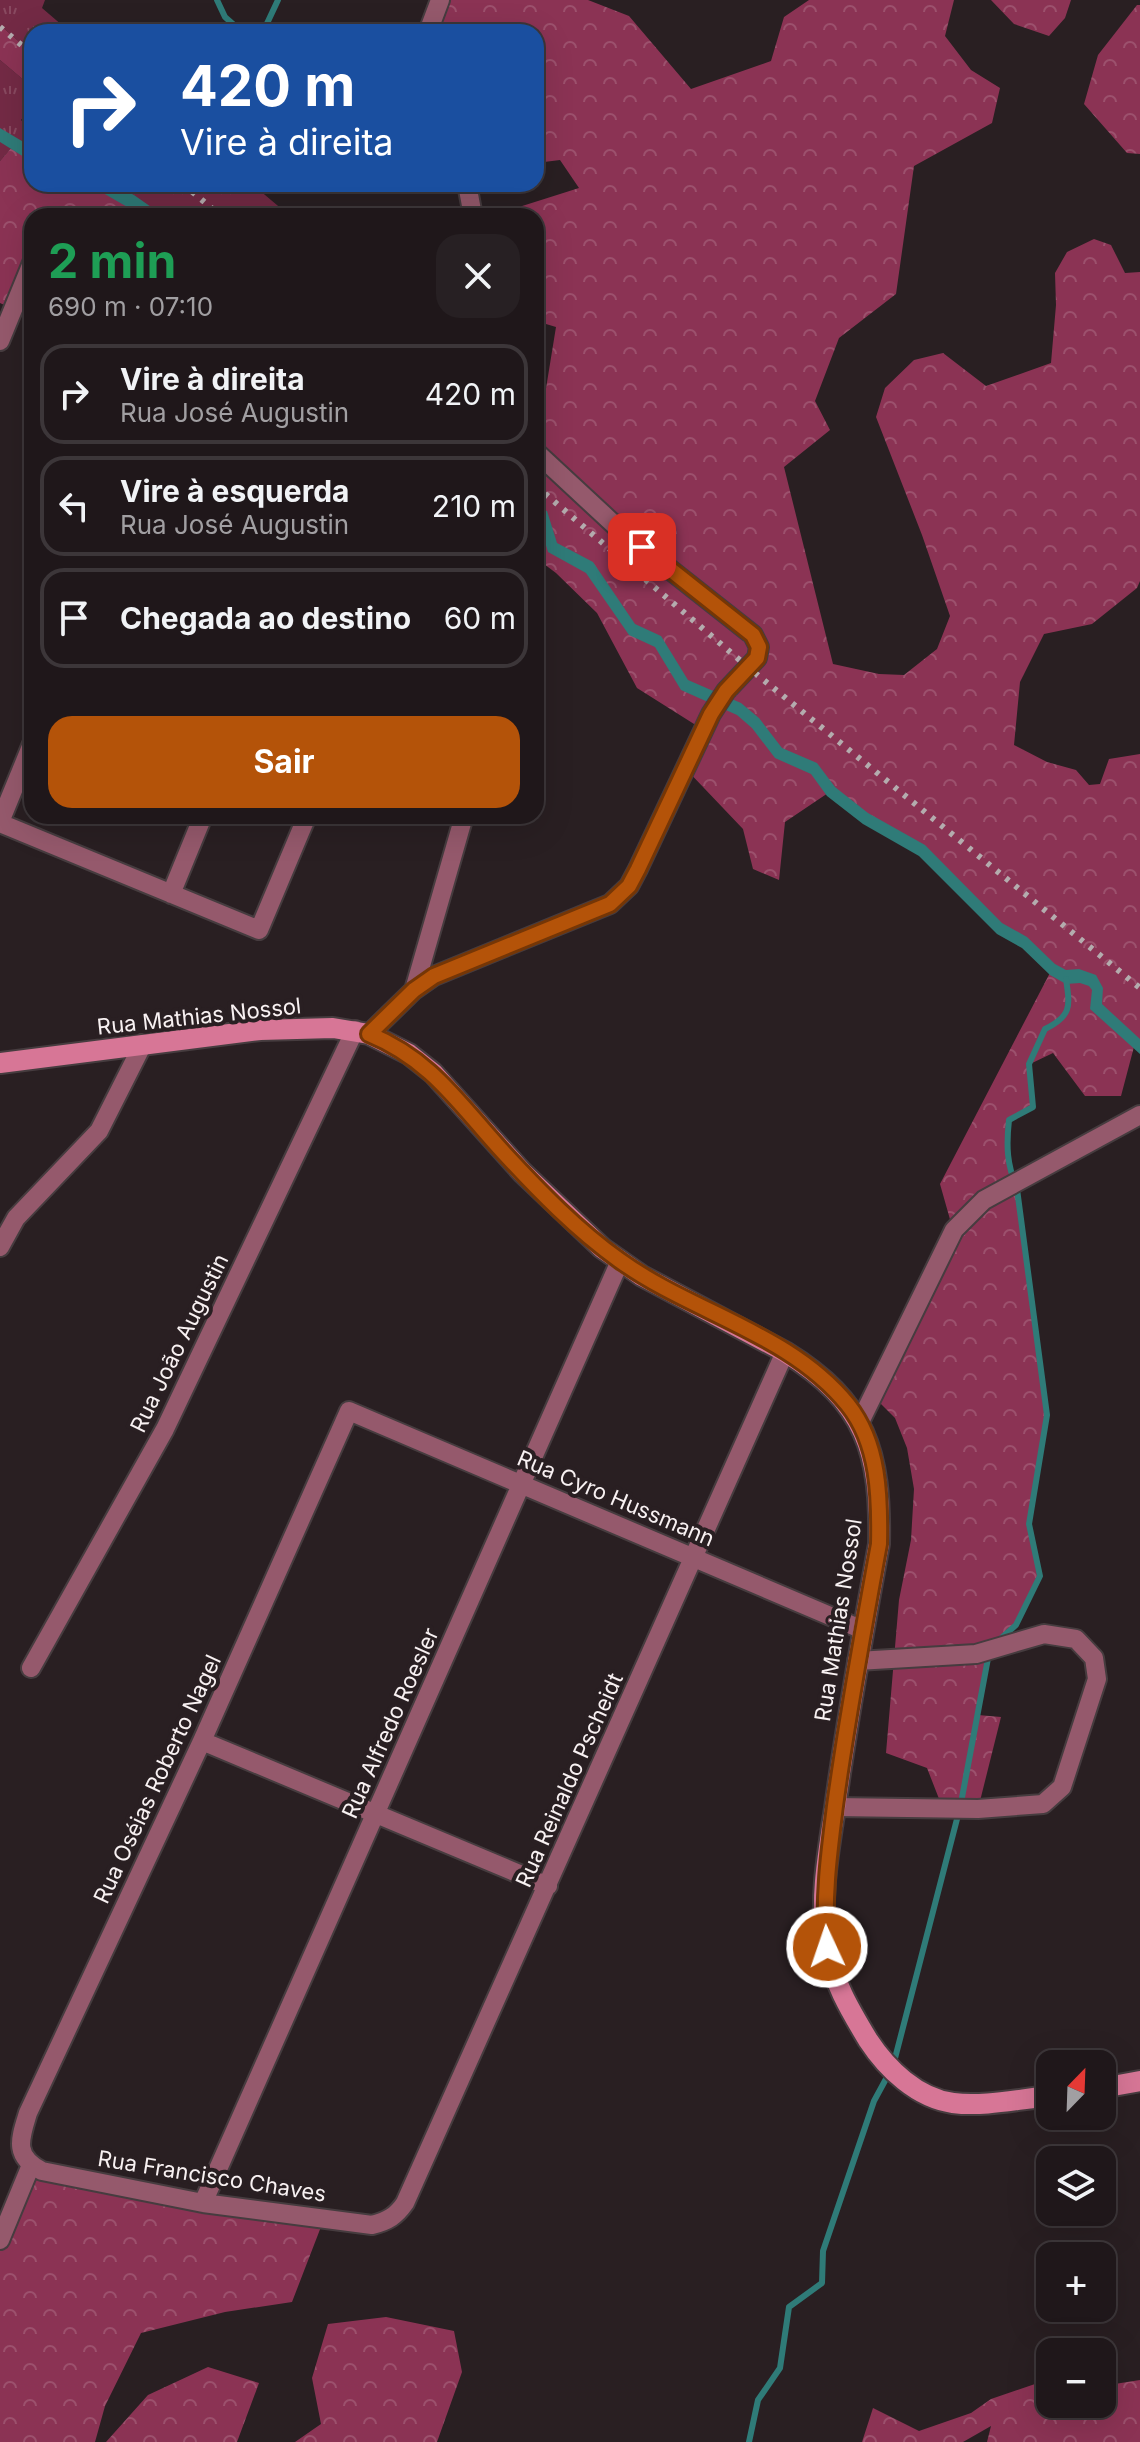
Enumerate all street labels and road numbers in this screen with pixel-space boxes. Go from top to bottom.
street label: Rua Mathias Nossol [96,992,302,1040]
street label: Rua João Augustin [125,1250,233,1436]
street label: Rua Cyro Hussmann [514,1445,718,1551]
street label: Rua Mathias Nossol [809,1517,867,1723]
street label: Rua Alfredo Roesler [336,1624,444,1822]
street label: Rua Oséias Roberto Nagel [88,1651,226,1907]
street label: Rua Reinaldo Pscheidt [510,1669,628,1891]
street label: Rua Francisco Chaves [96,2145,328,2207]

